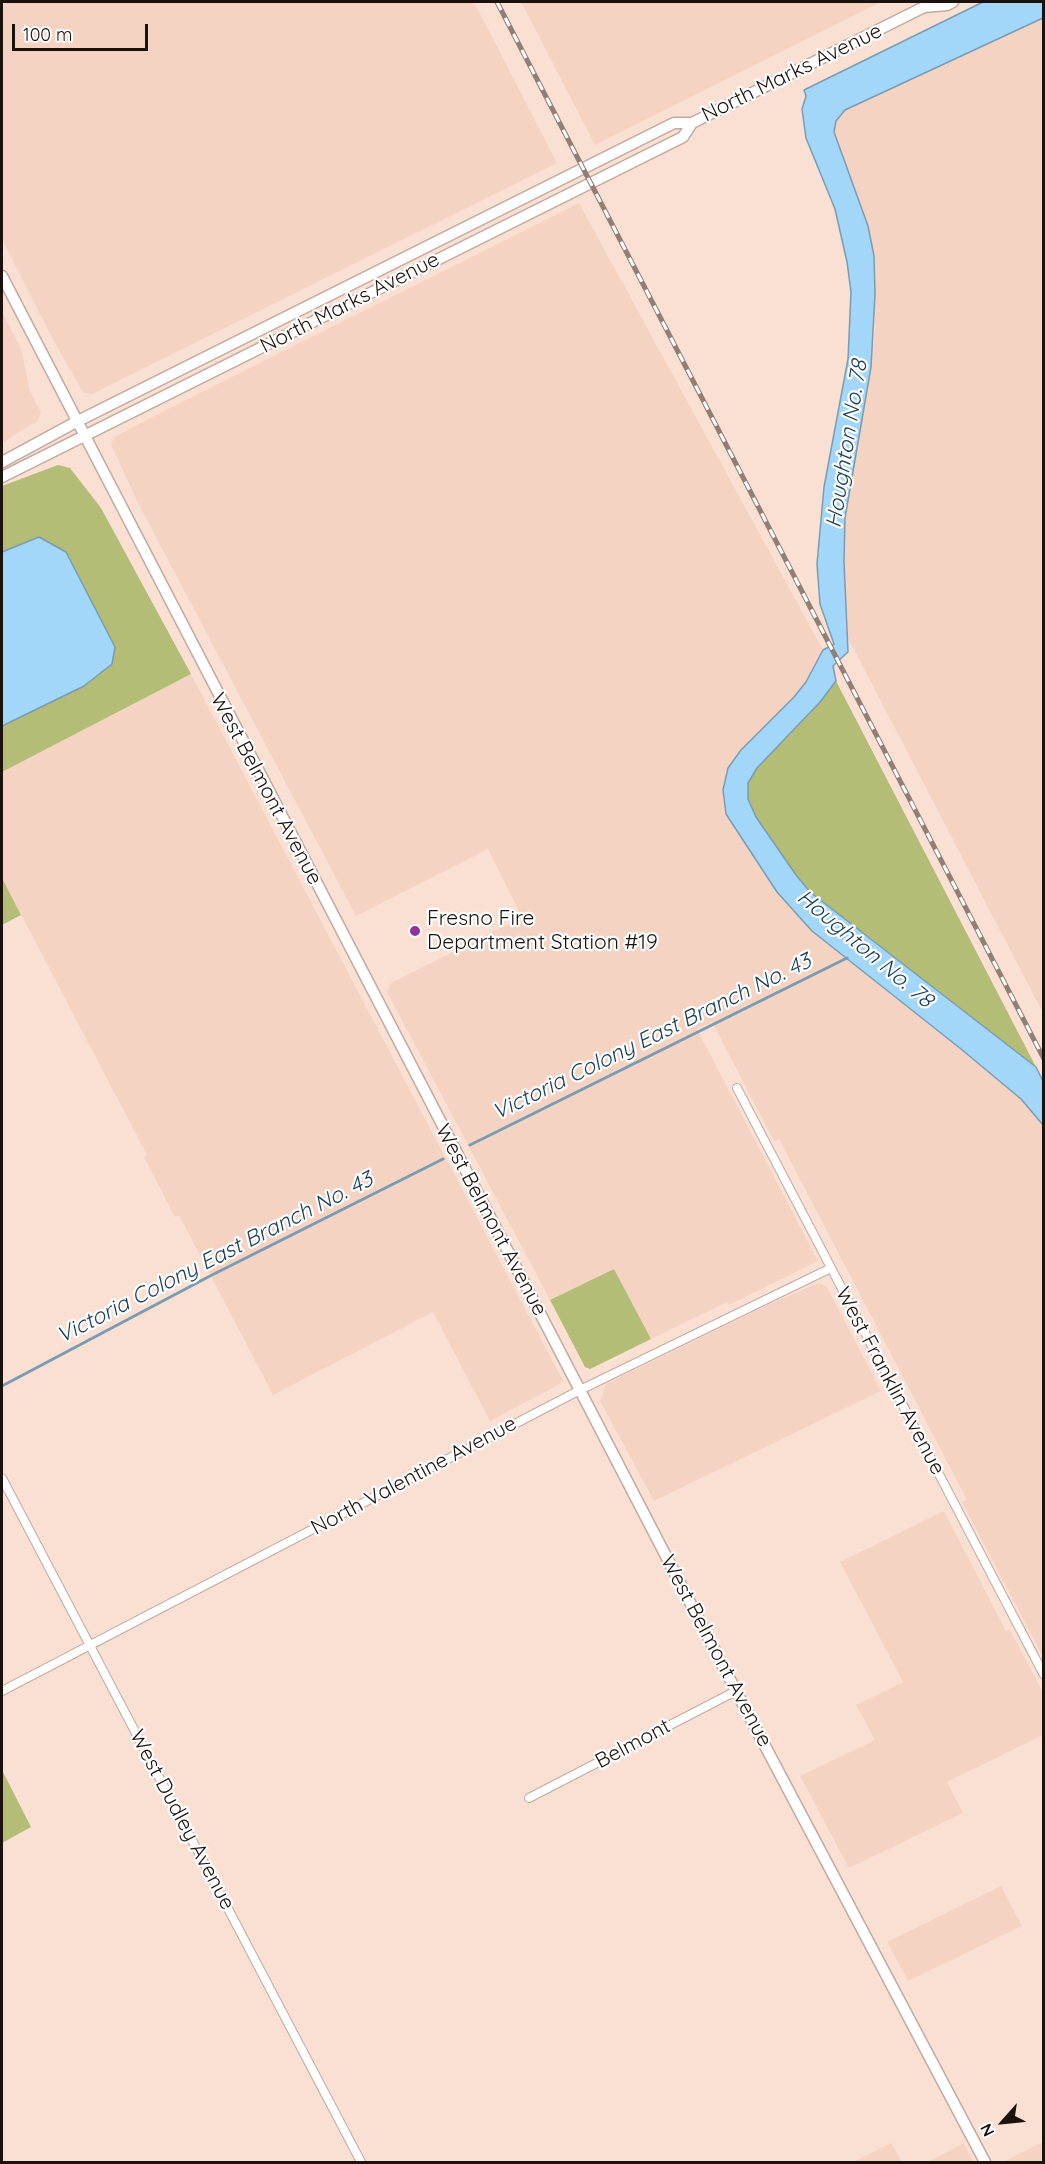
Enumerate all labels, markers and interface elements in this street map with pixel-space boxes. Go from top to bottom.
scale bar [15,12,152,50]
street label: North Marks Avenue [698,18,886,128]
text: 100 m [23,23,72,46]
street label: North Marks Avenue [256,247,444,359]
water label: Houghton No. 78 [821,358,873,530]
street label: West Belmont Avenue [205,689,327,889]
water label: Houghton No. 78 [792,884,938,1014]
place label: Fresno Fire Department Station #19 [427,906,658,956]
marker: Fresno Fire Department Station #19 [408,924,422,938]
water label: Victoria Colony East Branch No. 43 [488,948,816,1126]
street label: West Belmont Avenue [430,1120,552,1320]
water label: Victoria Colony East Branch No. 43 [53,1167,377,1349]
street label: West Franklin Avenue [830,1283,950,1479]
street label: North Valentine Avenue [307,1411,521,1541]
street label: West Belmont Avenue [655,1551,777,1751]
street label: Belmont [591,1714,675,1774]
street label: West Dudley Avenue [124,1726,240,1914]
north arrow [973,2092,1033,2152]
text: N [975,2120,999,2140]

